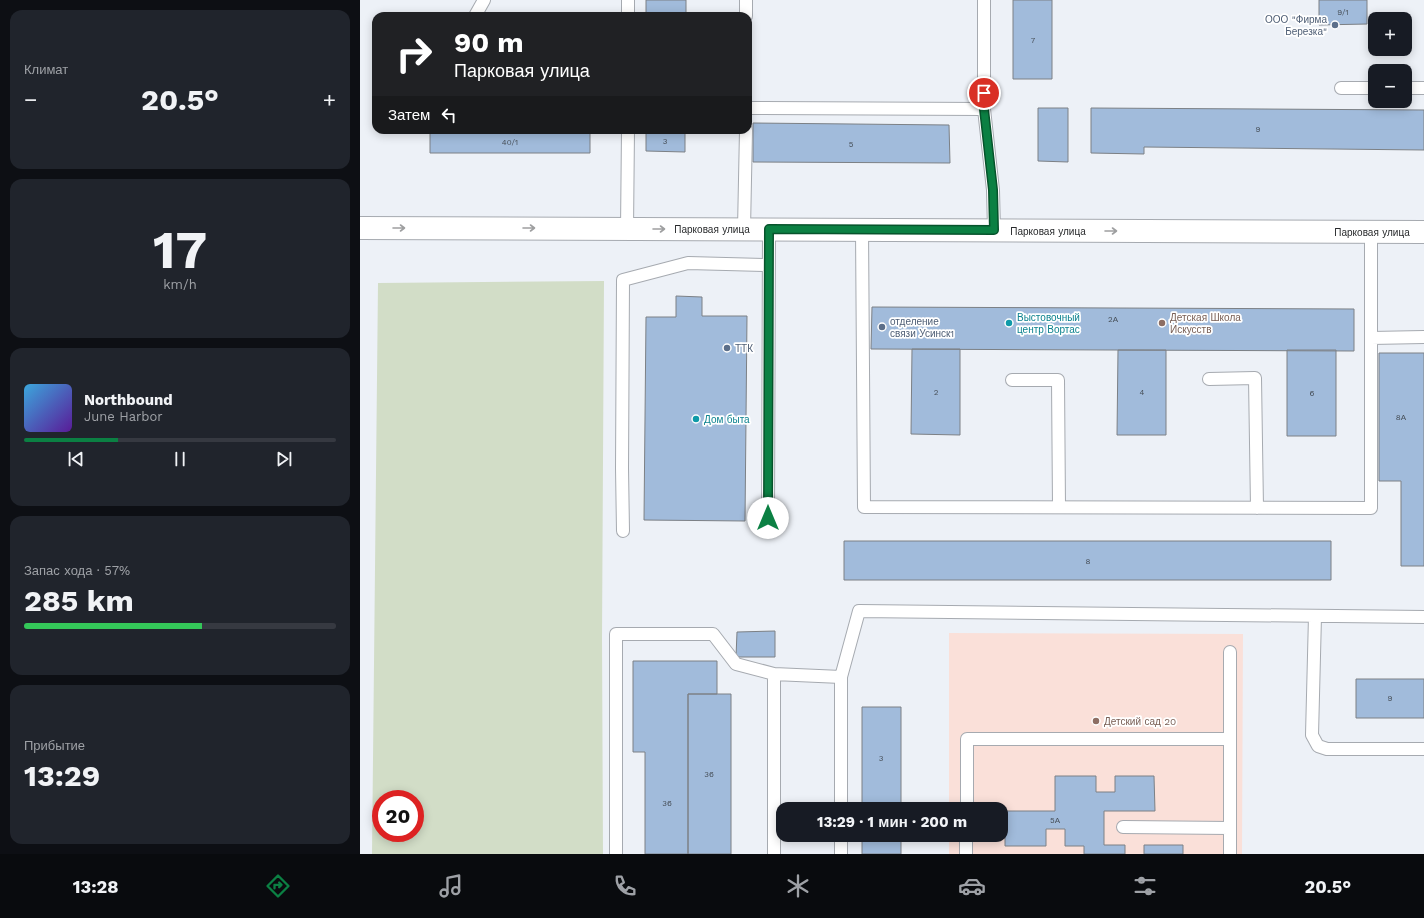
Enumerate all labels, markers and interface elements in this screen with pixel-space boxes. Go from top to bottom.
house number: 9/1 [1337,8,1349,17]
map controls [1368,12,1412,108]
button: + [1368,12,1412,56]
place label: ООО "Фирма Березка" [1265,14,1327,37]
marker: ООО "Фирма Березка" [1330,20,1340,30]
text: 90 m [454,26,524,59]
icon: right [388,28,440,80]
house number: 7 [1031,36,1036,45]
text: Парковая улица [454,60,590,81]
text: Климат [24,62,68,77]
button: − [1368,64,1412,108]
pin [967,76,1001,110]
text: 20.5° [141,82,219,117]
icon: arrive [973,82,995,104]
text: − [24,87,37,112]
text: + [323,87,336,112]
icon: left [438,104,460,126]
text: Затем [388,106,430,124]
house number: 9 [1256,125,1261,134]
house number: 3 [663,137,668,146]
house number: 40/1 [502,138,518,147]
house number: 5 [849,140,854,149]
text: 17 [153,220,207,281]
one-way arrow [392,224,405,232]
one-way arrow [522,224,535,232]
street label: Парковая улица [674,224,750,235]
one-way arrow [652,225,665,233]
street label: Парковая улица [1010,226,1086,237]
one-way arrow [1104,227,1117,235]
street label: Парковая улица [1334,227,1410,238]
text: km/h [163,277,197,292]
place label: Выстовочный центр Вортас [1017,312,1080,335]
place label: Детская Школа Искусств [1170,312,1241,335]
house number: 2А [1108,315,1119,324]
place label: отделение связи Усинск1 [890,316,954,339]
marker: Выстовочный центр Вортас [1004,318,1014,328]
marker: Детская Школа Искусств [1157,318,1167,328]
marker: отделение связи Усинск1 [877,322,887,332]
marker: ТТК [722,343,732,353]
place label: ТТК [735,343,753,354]
house number: 2 [934,388,939,397]
house number: 4 [1140,388,1145,397]
house number: 6 [1310,389,1315,398]
text: Northbound [84,391,173,409]
text: June Harbor [84,409,163,424]
house number: 8А [1396,413,1407,422]
marker: Дом быта [691,414,701,424]
place label: Дом быта [704,414,750,425]
icon: previous [65,448,87,470]
icon: pause [169,448,191,470]
icon: next [273,448,295,470]
position arrow [747,497,789,539]
house number: 8 [1086,557,1091,566]
text: Запас хода · 57% [24,563,130,578]
text: 285 km [24,583,134,618]
house number: 9 [1388,694,1393,703]
marker: Детский сад 20 [1091,716,1101,726]
place label: Детский сад 20 [1104,716,1176,727]
text: Прибытие [24,738,85,753]
house number: 3 [879,754,884,763]
text: 13:29 [24,758,100,793]
house number: 36 [704,770,714,779]
speed limit sign: 20 [372,790,424,842]
house number: 36 [662,799,672,808]
text: 13:29 · 1 мин · 200 m [817,813,967,831]
house number: 5А [1050,816,1061,825]
icon: directions [264,872,292,900]
icon: music [437,872,465,900]
icon: phone [611,872,639,900]
icon: climate [784,872,812,900]
icon: car [958,872,986,900]
icon: filters [1131,872,1159,900]
text: 13:28 [73,876,119,897]
text: 20.5° [1304,876,1351,897]

